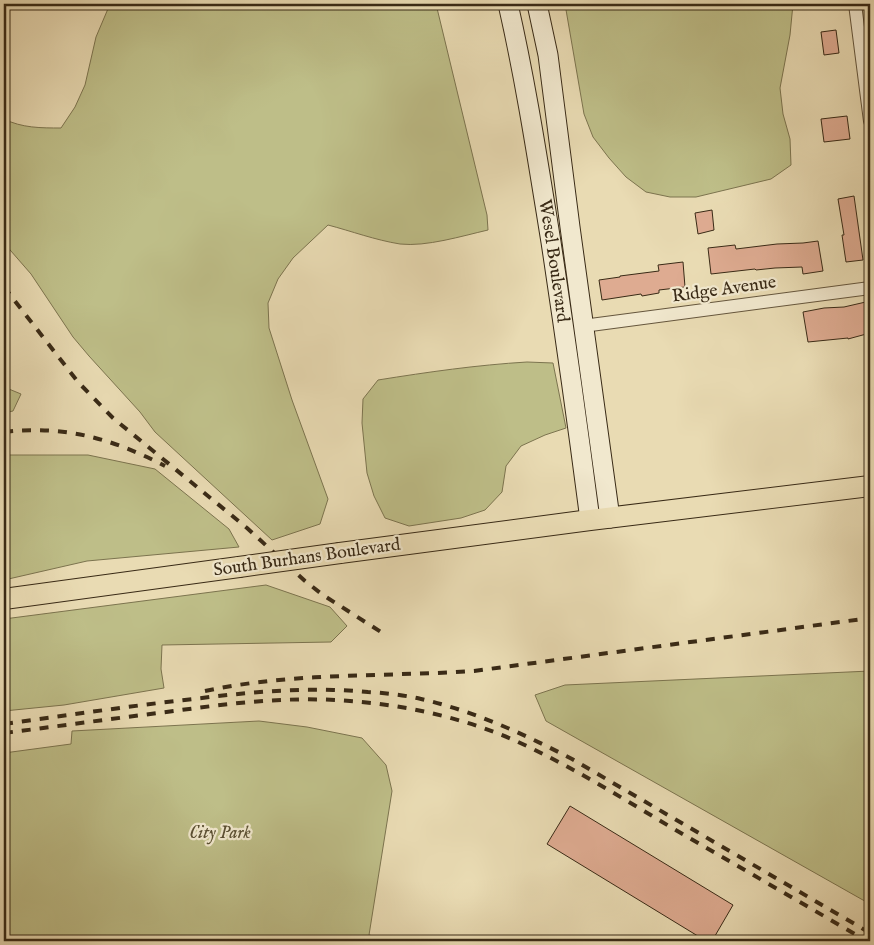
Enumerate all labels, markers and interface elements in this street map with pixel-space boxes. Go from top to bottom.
street label: Wesel Boulevard [533,198,574,324]
street label: Ridge Avenue [670,271,778,309]
street label: South Burhans Boulevard [212,533,402,583]
park label: City Park [189,822,251,845]

